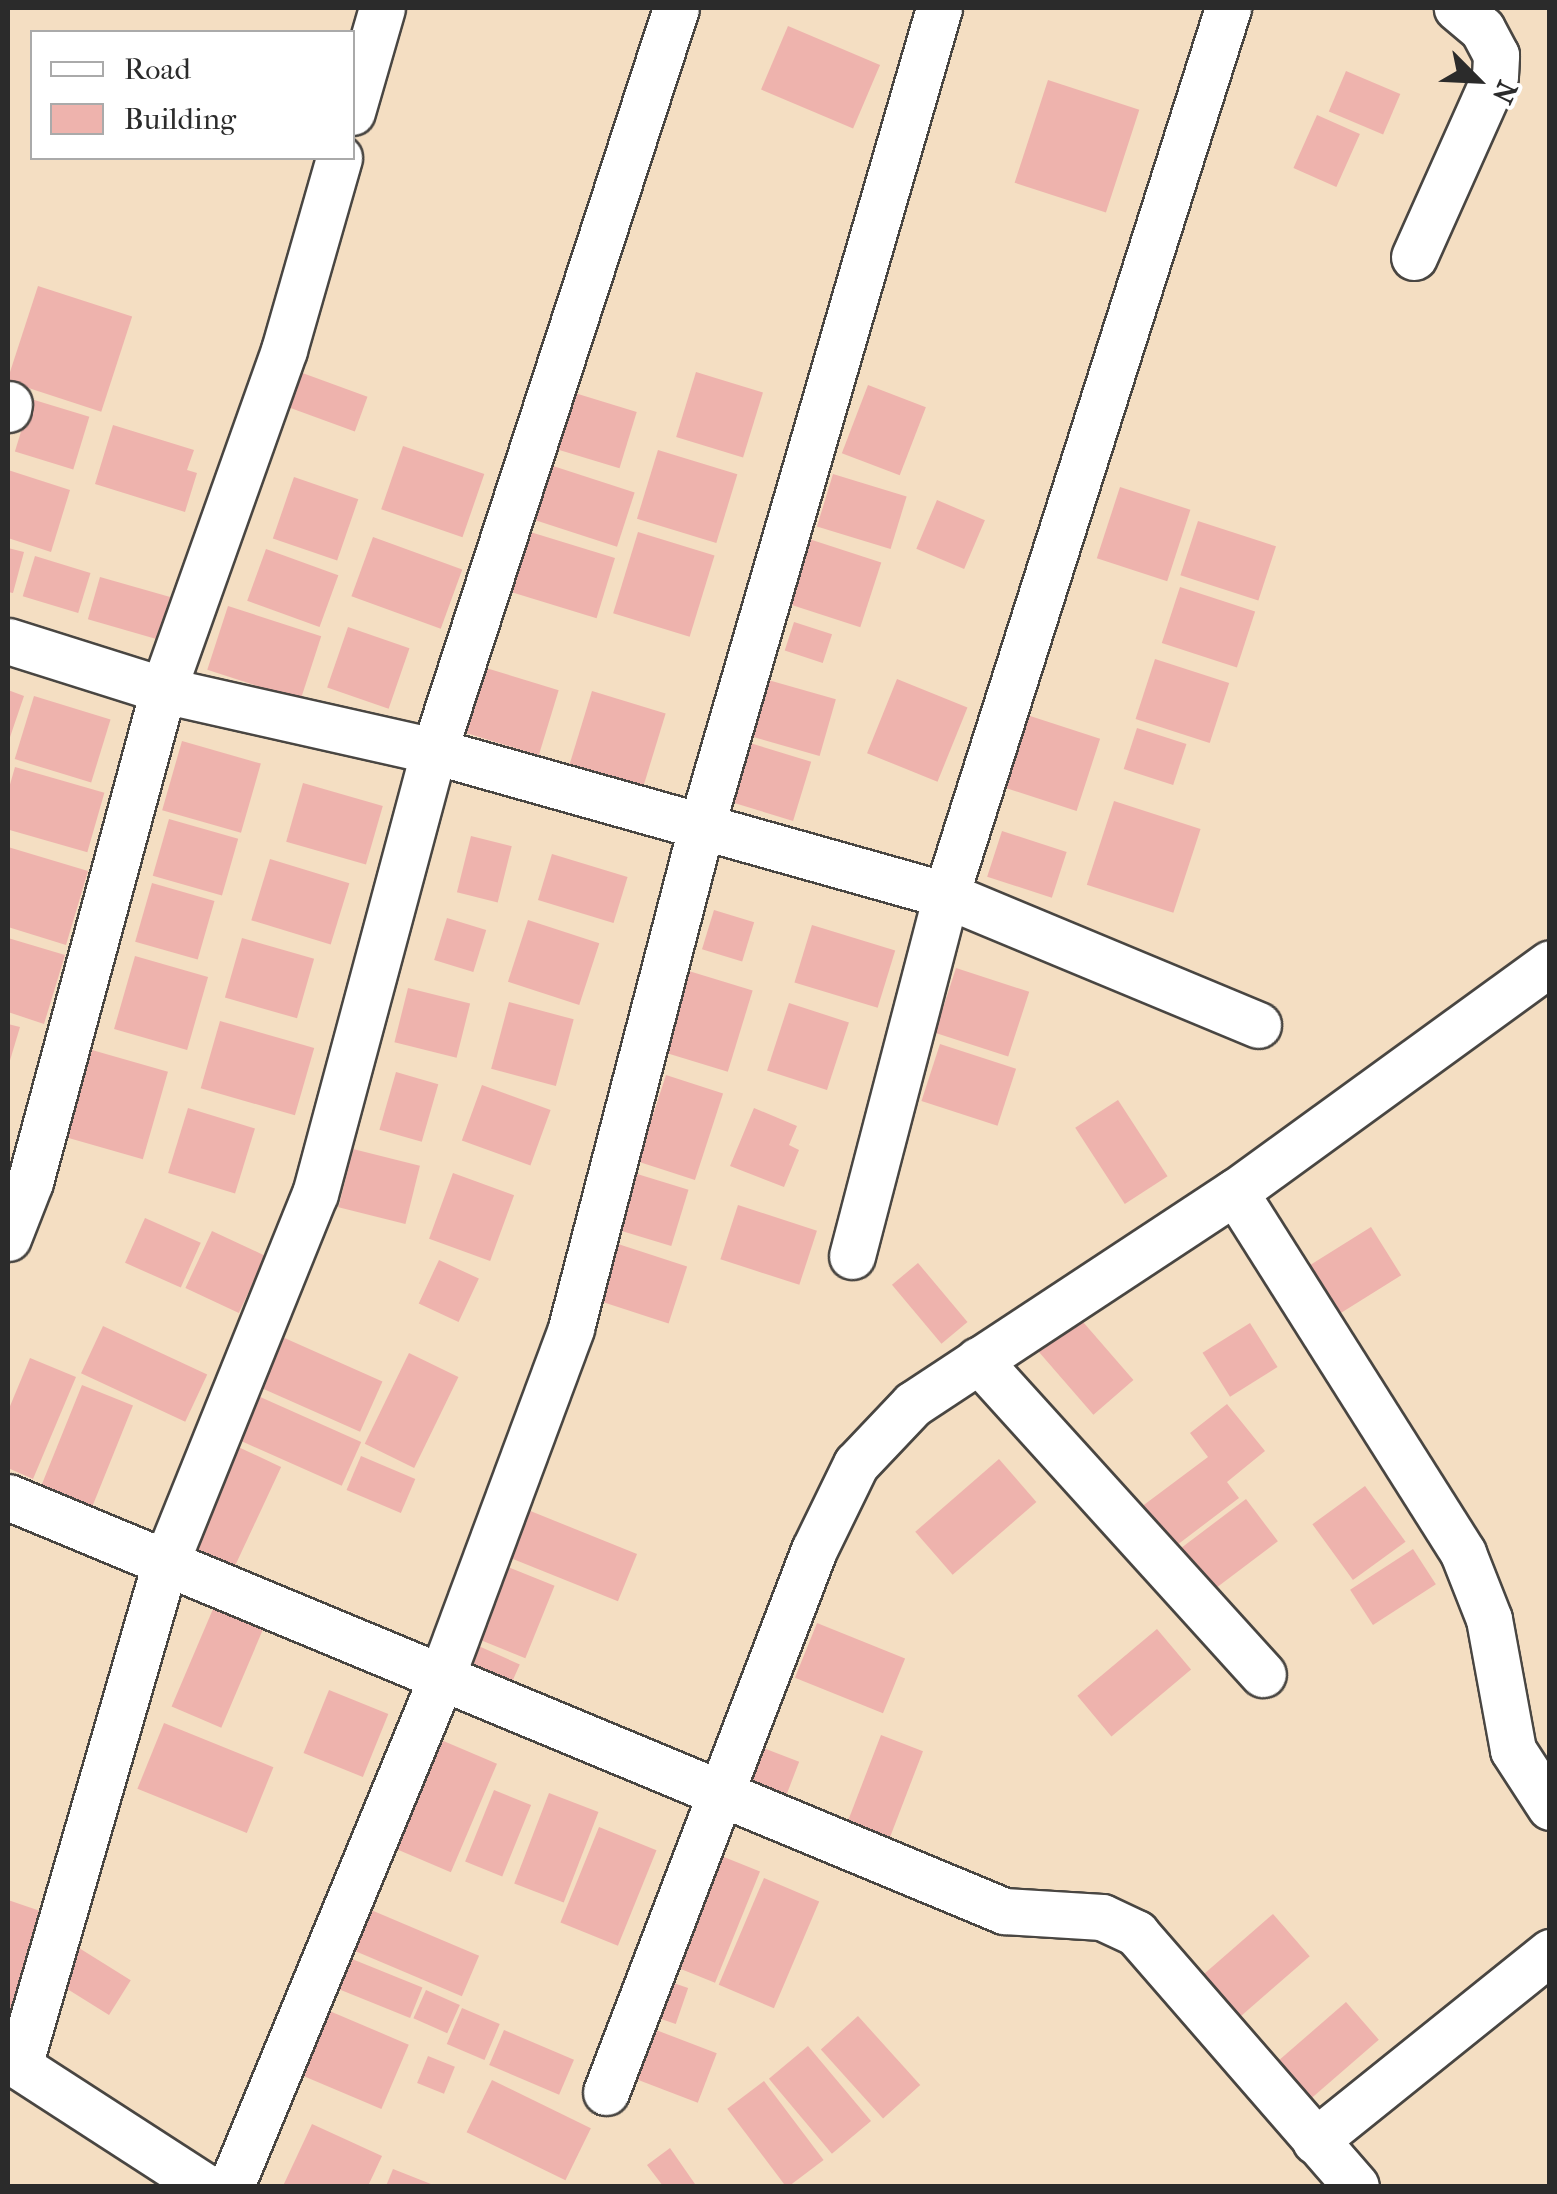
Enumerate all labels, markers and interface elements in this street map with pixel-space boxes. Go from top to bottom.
legend [30,30,355,160]
north arrow [1427,30,1527,130]
text: Road [124,52,191,87]
text: N [1485,76,1524,109]
text: Building [124,102,236,137]

